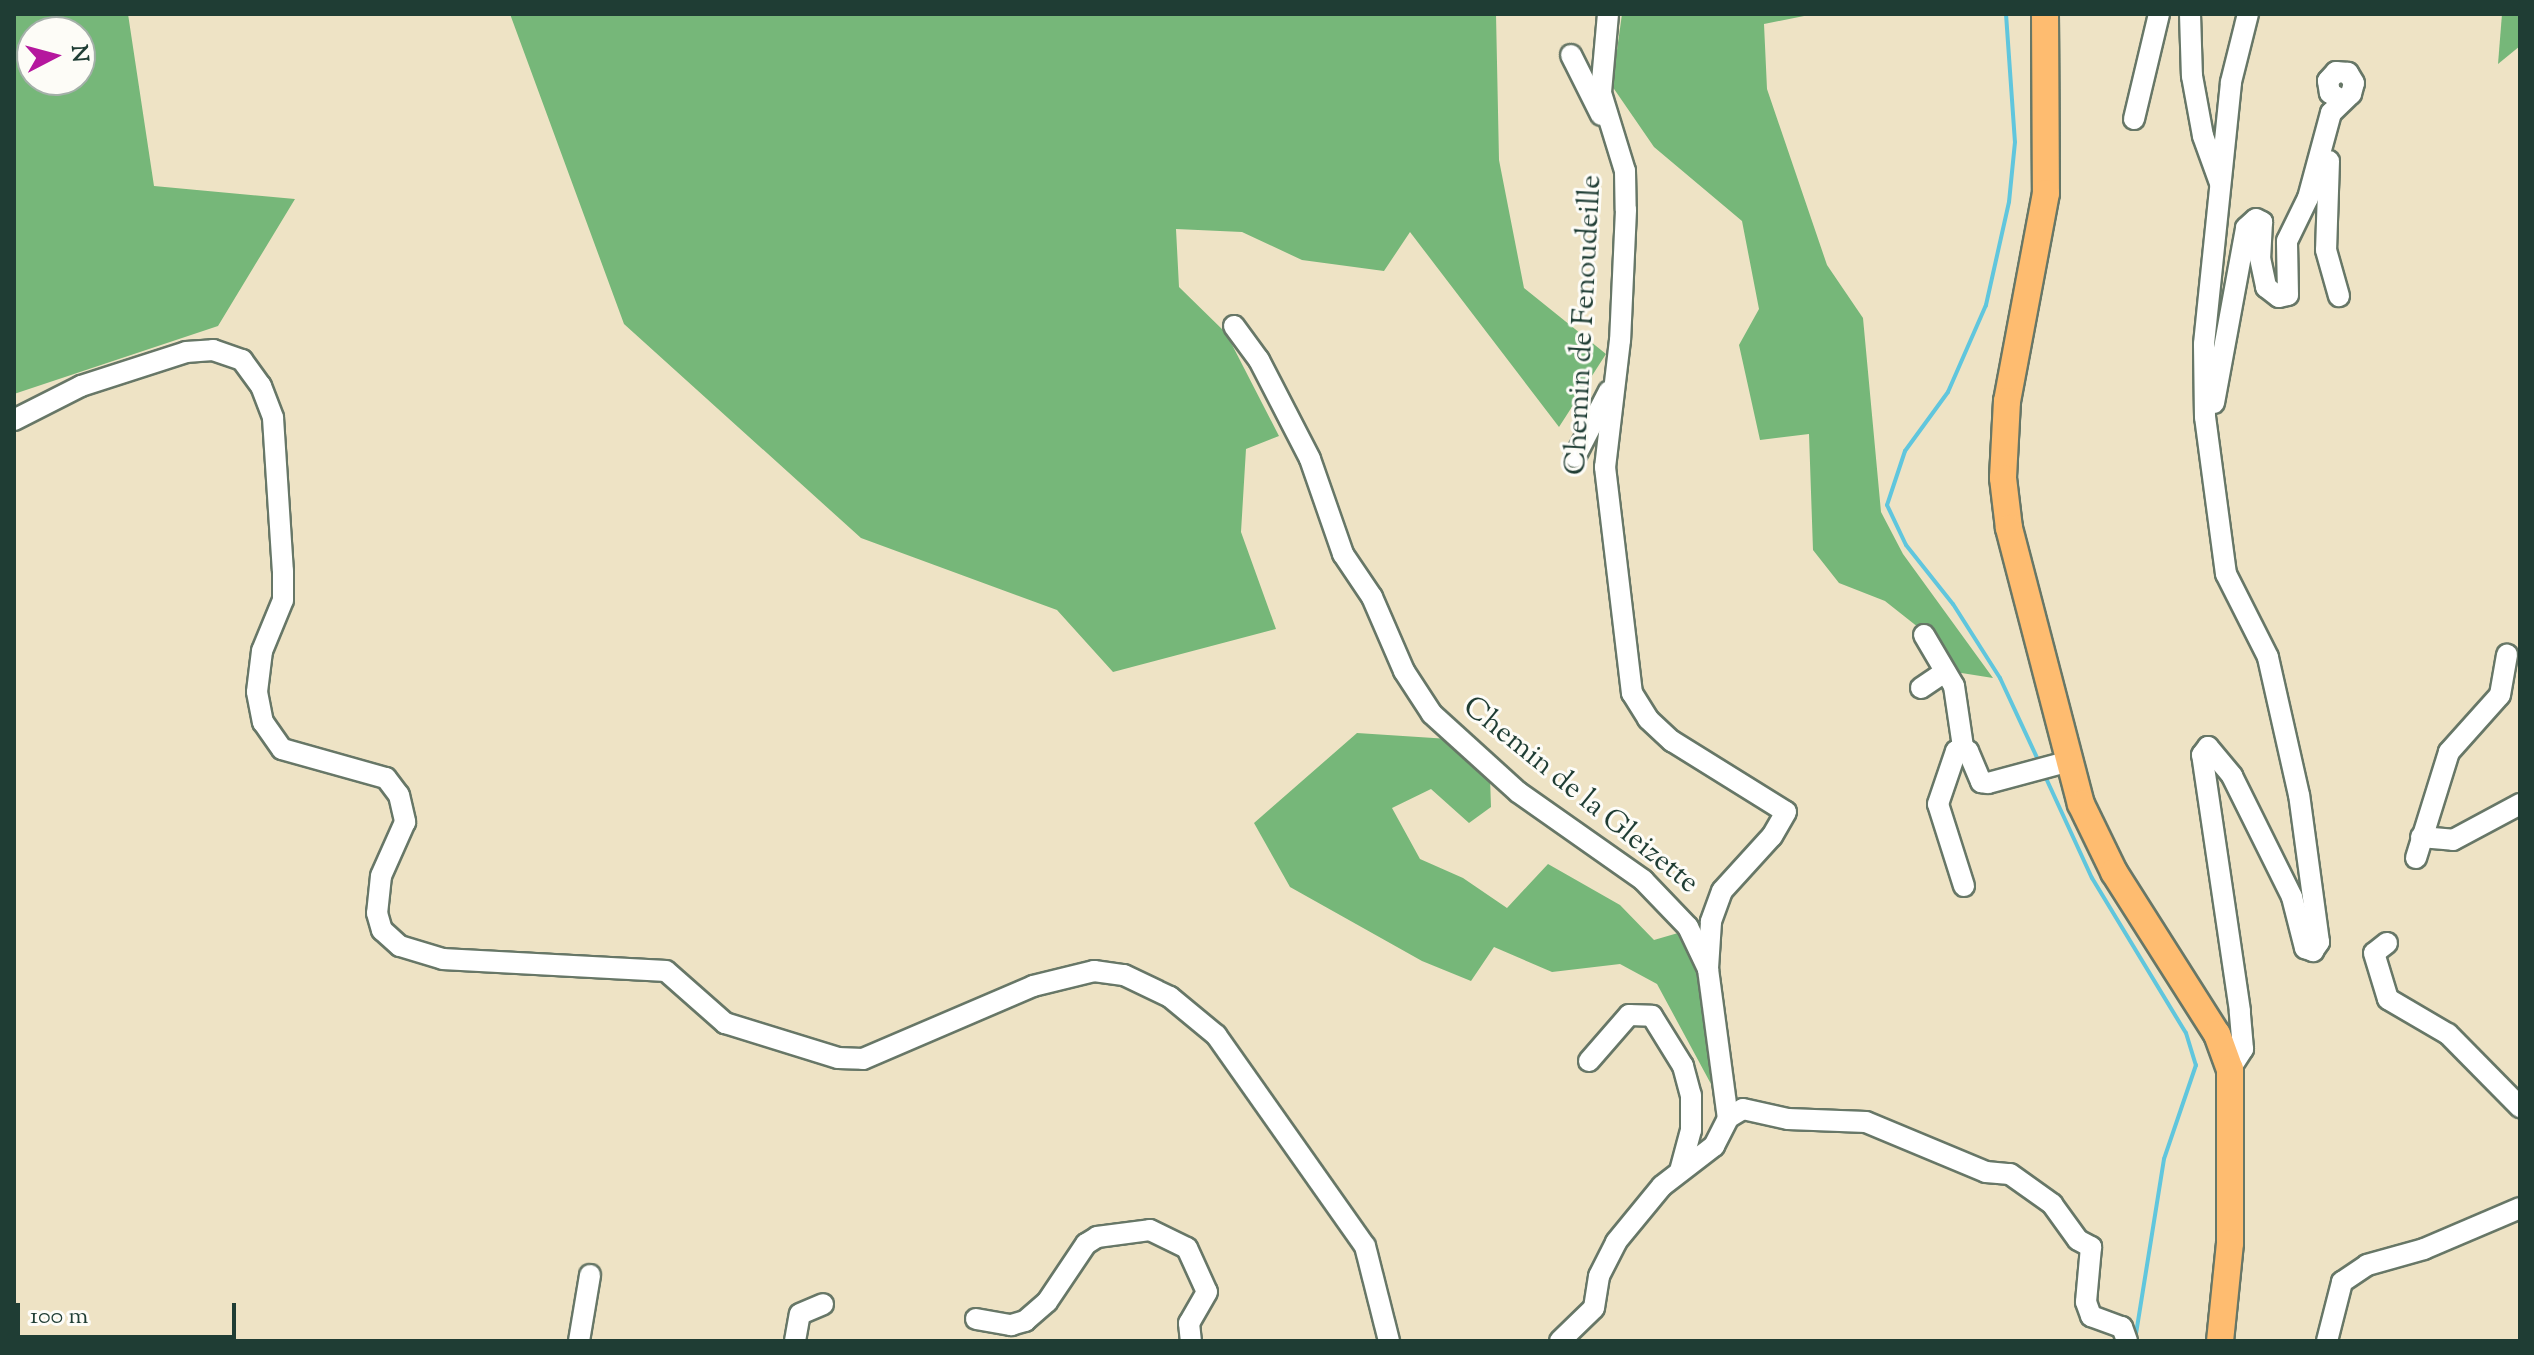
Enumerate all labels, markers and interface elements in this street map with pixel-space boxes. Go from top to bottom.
north arrow [16,16,96,96]
text: N [61,43,95,64]
street label: Chemin de Fenoudeille [1559,174,1611,476]
street label: Chemin de la Gleizette [1455,690,1705,902]
scale bar [20,1287,240,1337]
text: 100 m [30,1300,88,1334]

